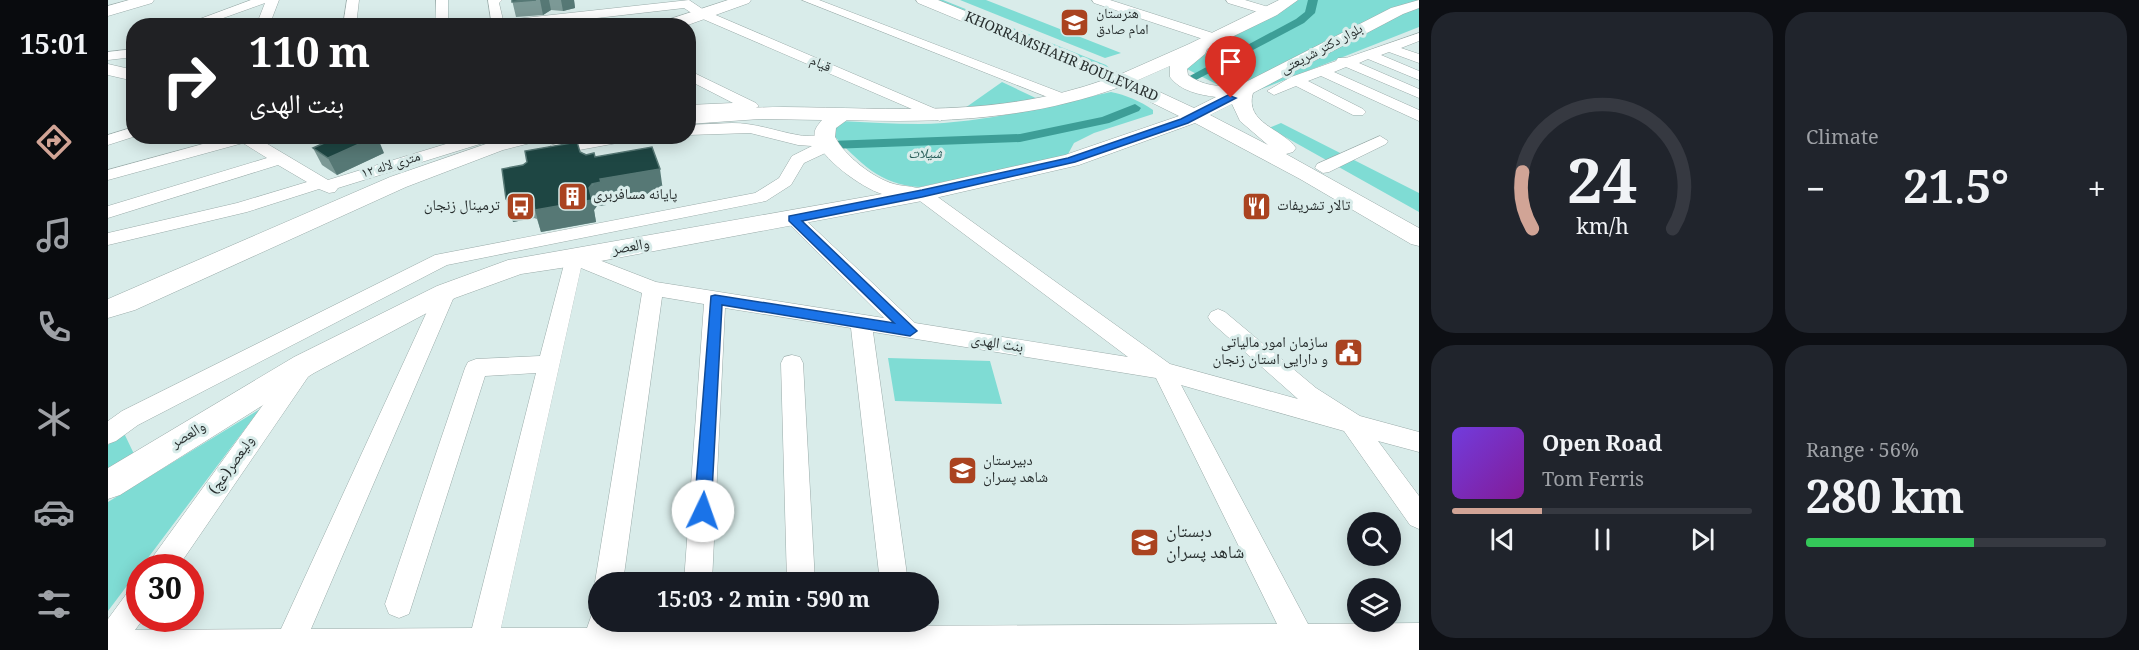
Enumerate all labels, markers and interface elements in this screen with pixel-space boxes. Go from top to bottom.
place label: هنرستان امام صادق [1096,3,1149,43]
street label: KHORRAMSHAHR BOULEVARD [960,6,1162,110]
school or university icon: هنرستان امام صادق [1059,7,1091,39]
street label: بلوار دکتر شریعتی [1276,18,1368,82]
text: 110 m [249,22,370,94]
text: 15:01 [20,25,88,71]
pin [1205,36,1256,98]
icon: right [150,42,228,120]
icon: arrive [1214,45,1247,78]
street label: قیام [806,50,835,80]
text: بنت الهدی [249,84,344,130]
icon: directions [33,121,75,163]
text: Climate [1806,123,1879,157]
text: 24 [1567,136,1637,243]
park label: شیلات [908,143,943,167]
street label: ۱۲ متری لاله [358,146,424,186]
text: 21.5° [1904,155,2009,232]
text: − [1806,166,1825,222]
text: + [2088,166,2106,222]
building icon: پایانه مسافربری [556,180,588,212]
place label: پایانه مسافربری [593,183,678,209]
bus stop icon: ترمینال زنجان [505,191,537,223]
restaurant icon: تالار تشریفات [1240,191,1272,223]
place label: ترمینال زنجان [424,194,501,220]
place label: تالار تشریفات [1277,194,1351,220]
text: km/h [1576,212,1629,249]
icon: music [33,214,75,256]
street label: والعصر [609,232,652,264]
icon: phone [33,306,75,348]
street label: بنت الهدی [969,328,1025,362]
place label: سازمان امور مالیاتی و دارایی استان زنجان [1213,331,1328,374]
public building icon: سازمان امور مالیاتی و دارایی استان زنجان [1333,337,1365,369]
icon: climate [33,398,75,440]
street label: والعصر [165,415,212,457]
text: Open Road [1542,427,1662,465]
street label: ولیعصر(عج) [203,431,263,501]
text: Range · 56% [1806,436,1919,470]
place label: دبیرستان شاهد پسران [983,449,1048,492]
school or university icon: دبیرستان شاهد پسران [946,455,978,487]
text: Tom Ferris [1542,465,1644,499]
text: 280 km [1806,465,1964,542]
position arrow [671,479,735,543]
icon: car [33,491,75,533]
map controls [1347,512,1401,632]
button: search [1347,512,1401,566]
place label: دبستان شاهد پسران [1166,518,1244,569]
icon: previous [1486,523,1519,556]
icon: pause [1586,523,1619,556]
icon: next [1686,523,1719,556]
school or university icon: دبستان شاهد پسران [1129,527,1161,559]
speed limit sign: 30 [126,554,204,632]
button: layers [1347,578,1401,632]
icon: filters [33,583,75,625]
text: 15:03 · 2 min · 590 m [657,583,870,621]

